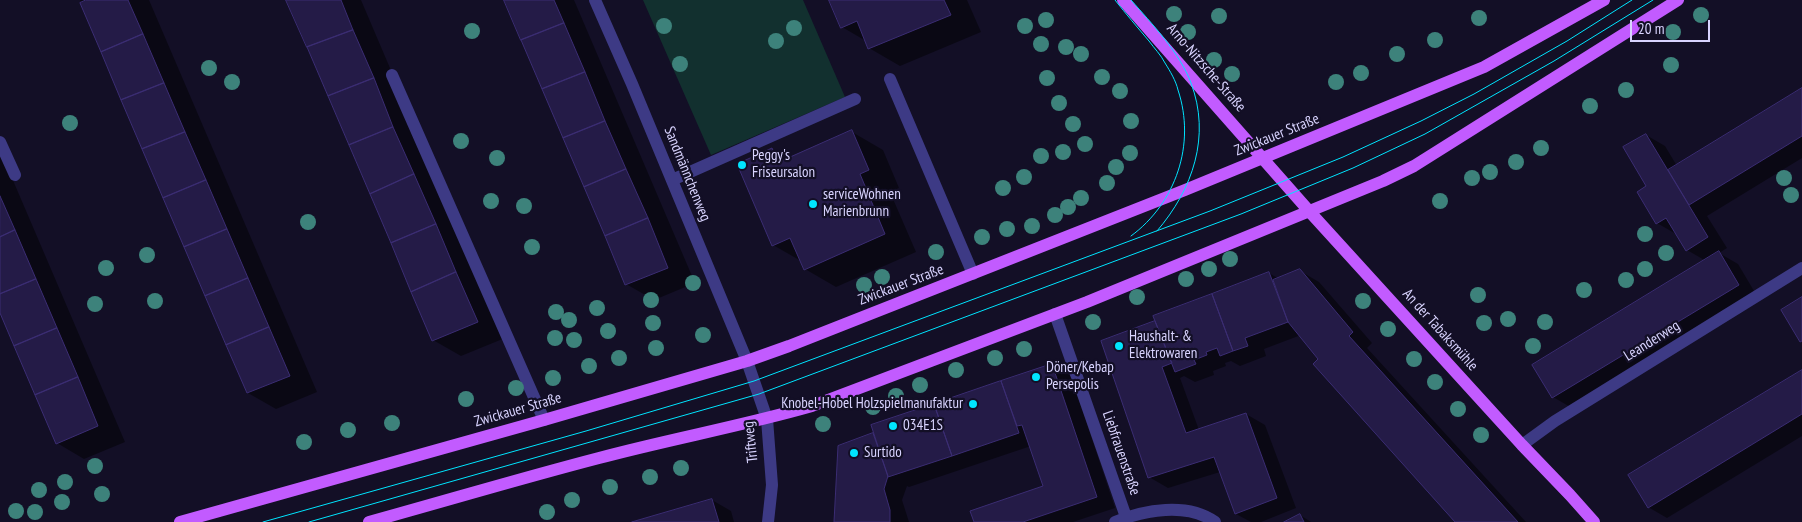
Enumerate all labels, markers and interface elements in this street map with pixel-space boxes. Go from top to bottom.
scale bar [1632,10,1712,42]
text: 20 m [1638,19,1664,38]
street label: Arno-Nitzsche-Straße [1163,20,1249,116]
street label: Zwickauer Straße [1232,110,1322,160]
street label: Sandmännchenweg [660,124,714,224]
place label: Peggy's Friseursalon [752,147,815,182]
marker: Peggy's Friseursalon [736,159,748,171]
place label: serviceWohnen Marienbrunn [823,186,901,221]
marker: serviceWohnen Marienbrunn [807,198,819,210]
street label: Zwickauer Straße [856,261,946,309]
street label: An der Tabaksmühle [1398,285,1482,375]
street label: Leanderweg [1621,317,1683,365]
place label: Haushalt- & Elektrowaren [1129,328,1197,363]
marker: Haushalt- & Elektrowaren [1113,340,1125,352]
place label: Döner/Kebap Persepolis [1046,359,1114,394]
marker: Döner/Kebap Persepolis [1030,371,1042,383]
street label: Zwickauer Straße [472,389,564,431]
place label: Knobel-Hobel Holzspielmanufaktur [781,395,963,413]
marker: Knobel-Hobel Holzspielmanufaktur [967,398,979,410]
street label: Liebfrauenstraße [1098,408,1144,498]
place label: 034E1S [903,417,943,435]
street label: Triftweg [740,420,762,464]
marker: 034E1S [887,420,899,432]
place label: Surtido [864,444,902,462]
marker: Surtido [848,447,860,459]

